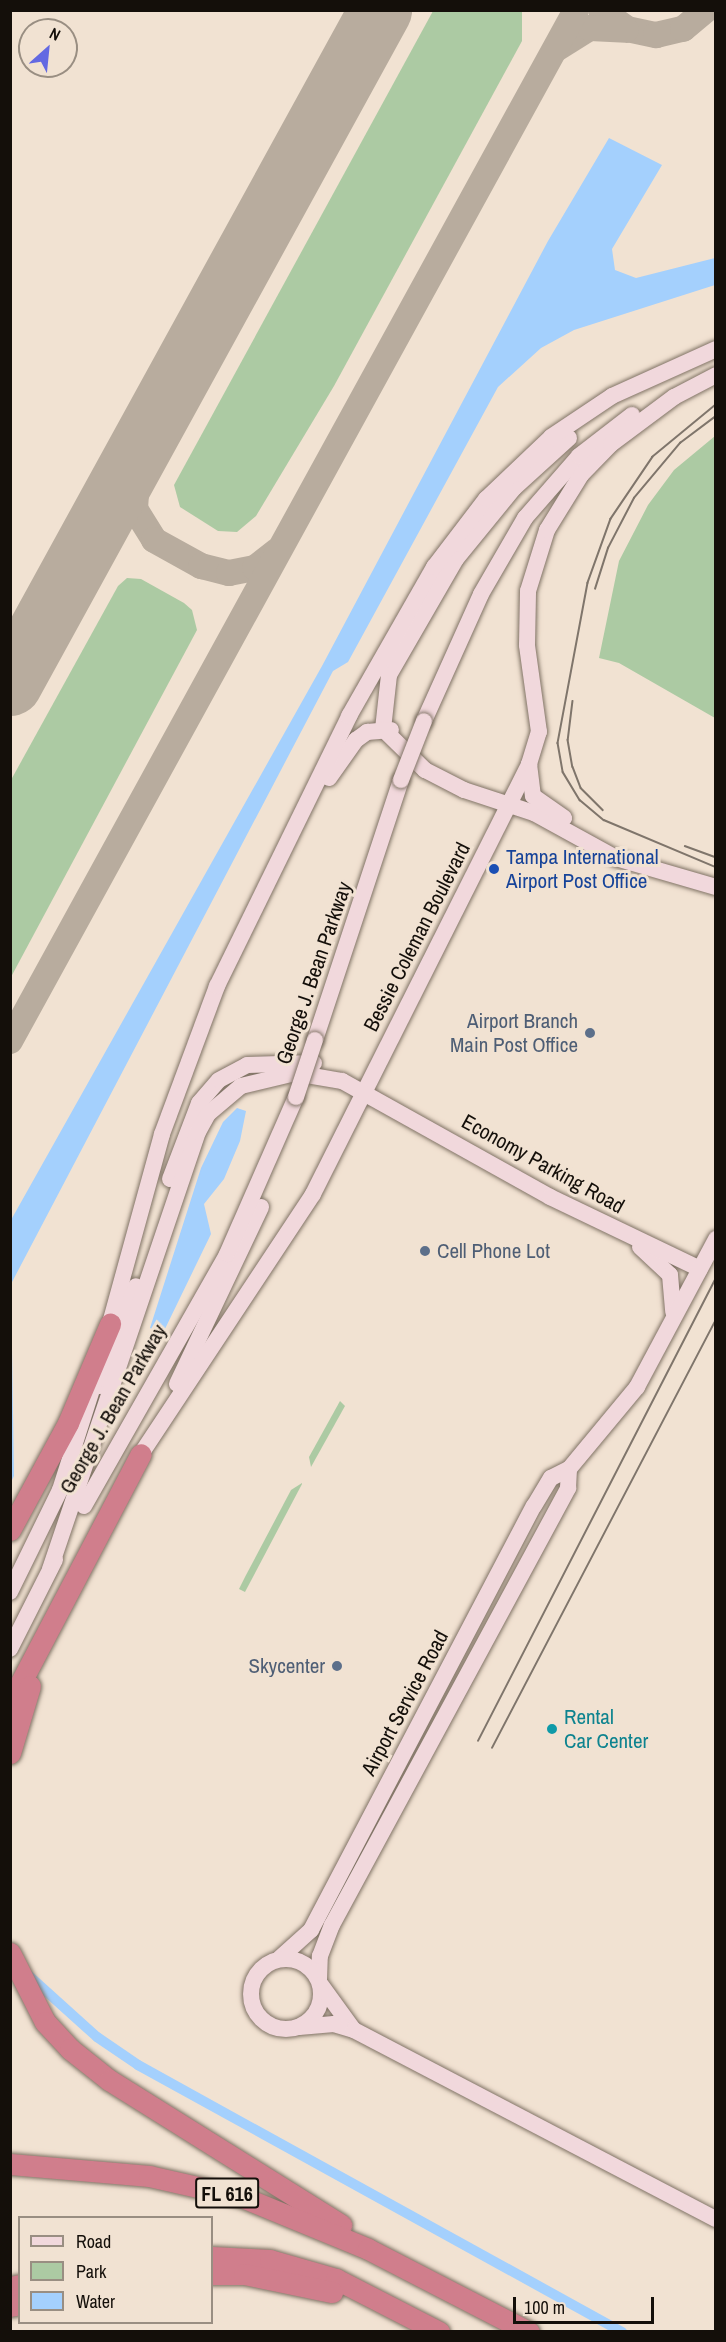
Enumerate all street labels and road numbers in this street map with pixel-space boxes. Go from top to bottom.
street label: Bessie Coleman Boulevard [358,838,476,1036]
street label: George J. Bean Parkway [271,878,357,1068]
street label: Economy Parking Road [457,1109,629,1219]
street label: George J. Bean Parkway [54,1320,172,1498]
street label: Airport Service Road [356,1626,454,1780]
road number: FL 616 [194,2176,260,2210]

